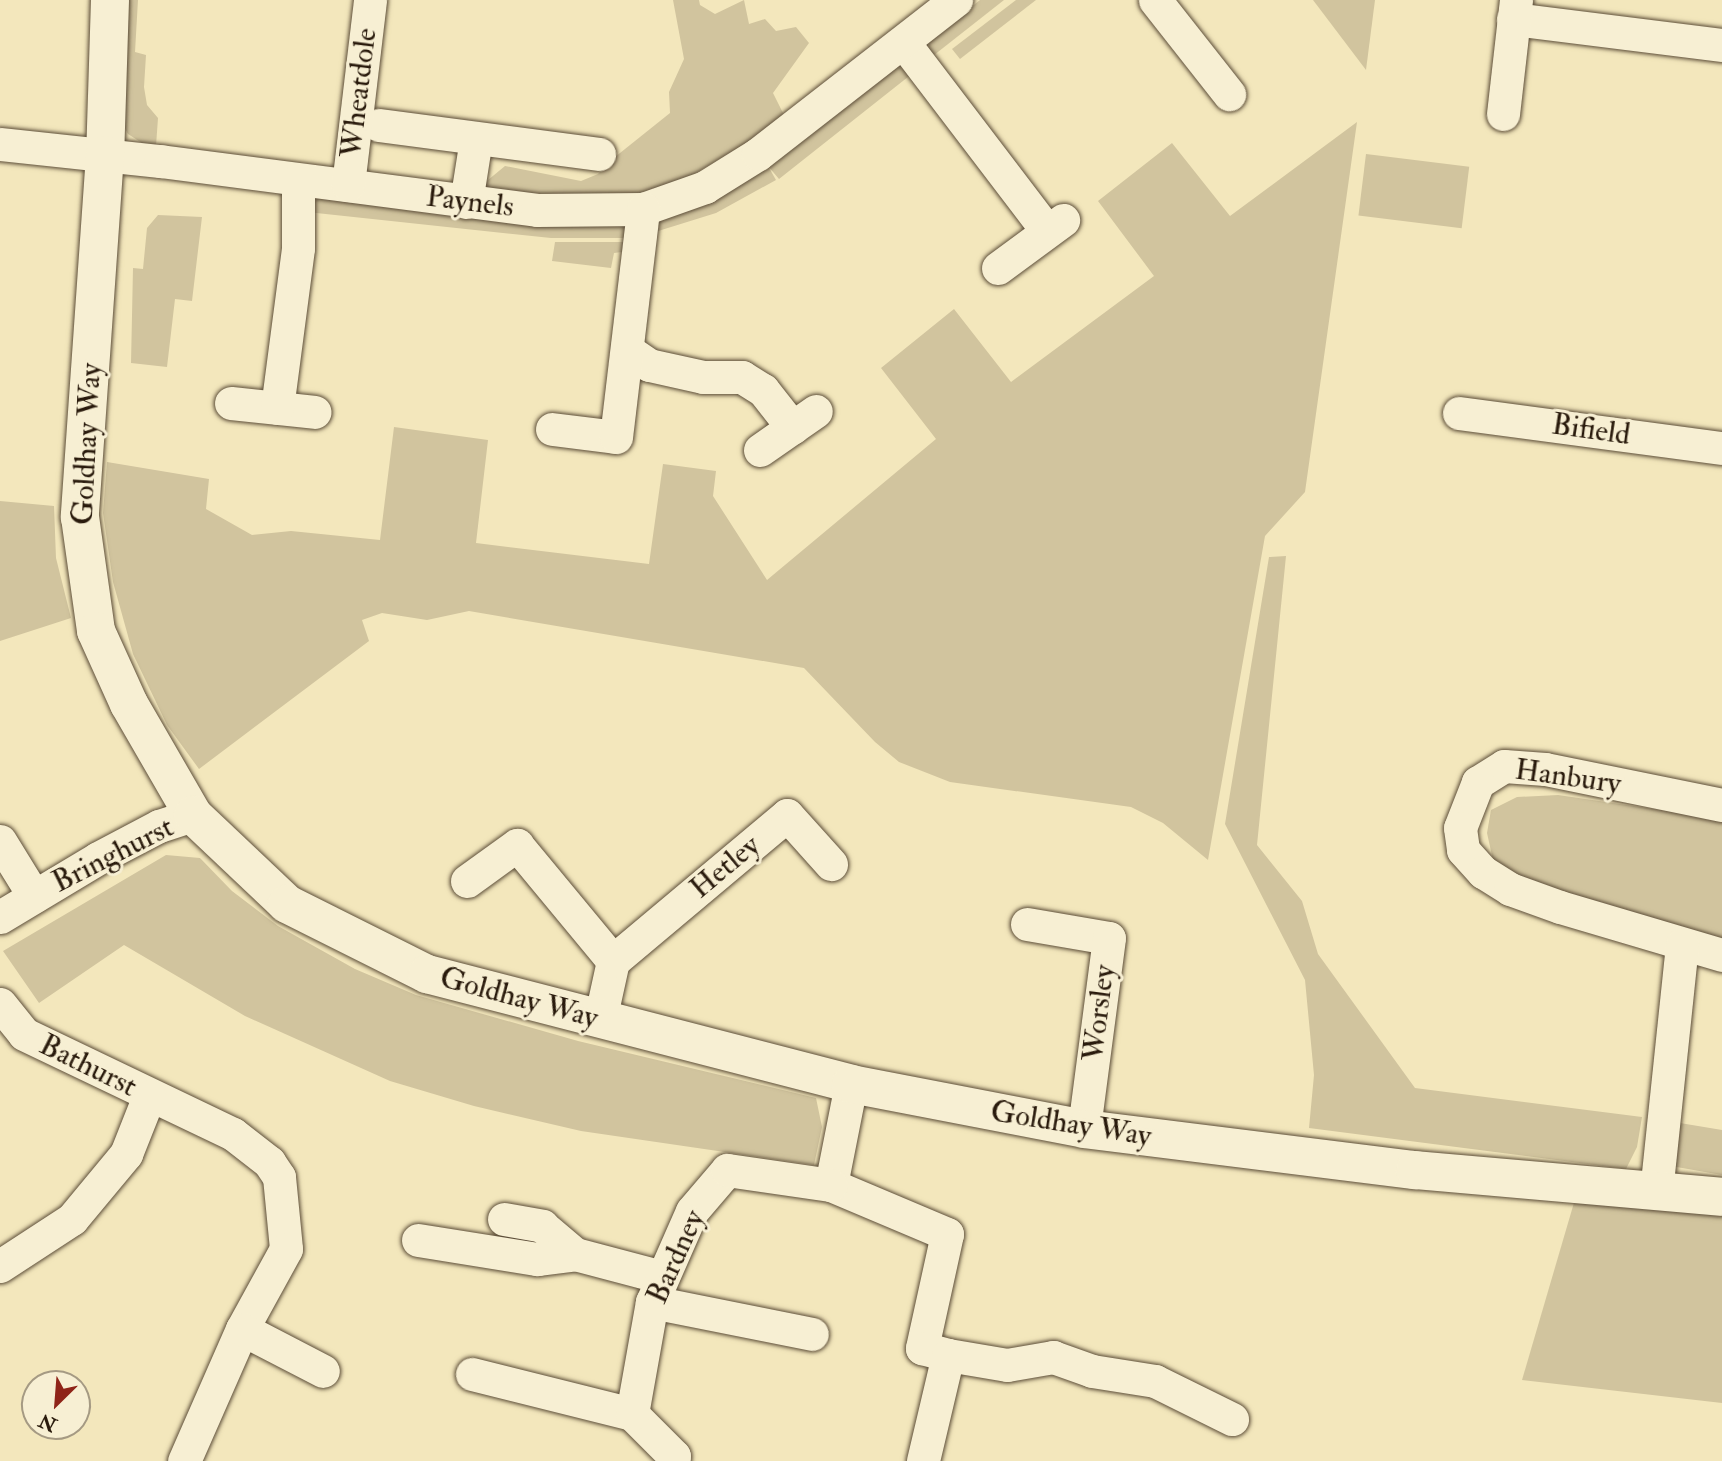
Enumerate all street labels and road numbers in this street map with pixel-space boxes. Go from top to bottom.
street label: Wheatdole [333,26,385,160]
street label: Paynels [424,179,516,225]
street label: Goldhay Way [65,362,109,526]
street label: Bifield [1549,407,1633,453]
street label: Hanbury [1513,752,1623,802]
street label: Bringhurst [46,809,180,901]
street label: Hetley [683,828,767,906]
street label: Goldhay Way [436,960,602,1036]
street label: Worsley [1075,963,1123,1063]
street label: Bathurst [33,1027,143,1105]
street label: Goldhay Way [988,1094,1154,1154]
street label: Bardney [639,1204,713,1310]

